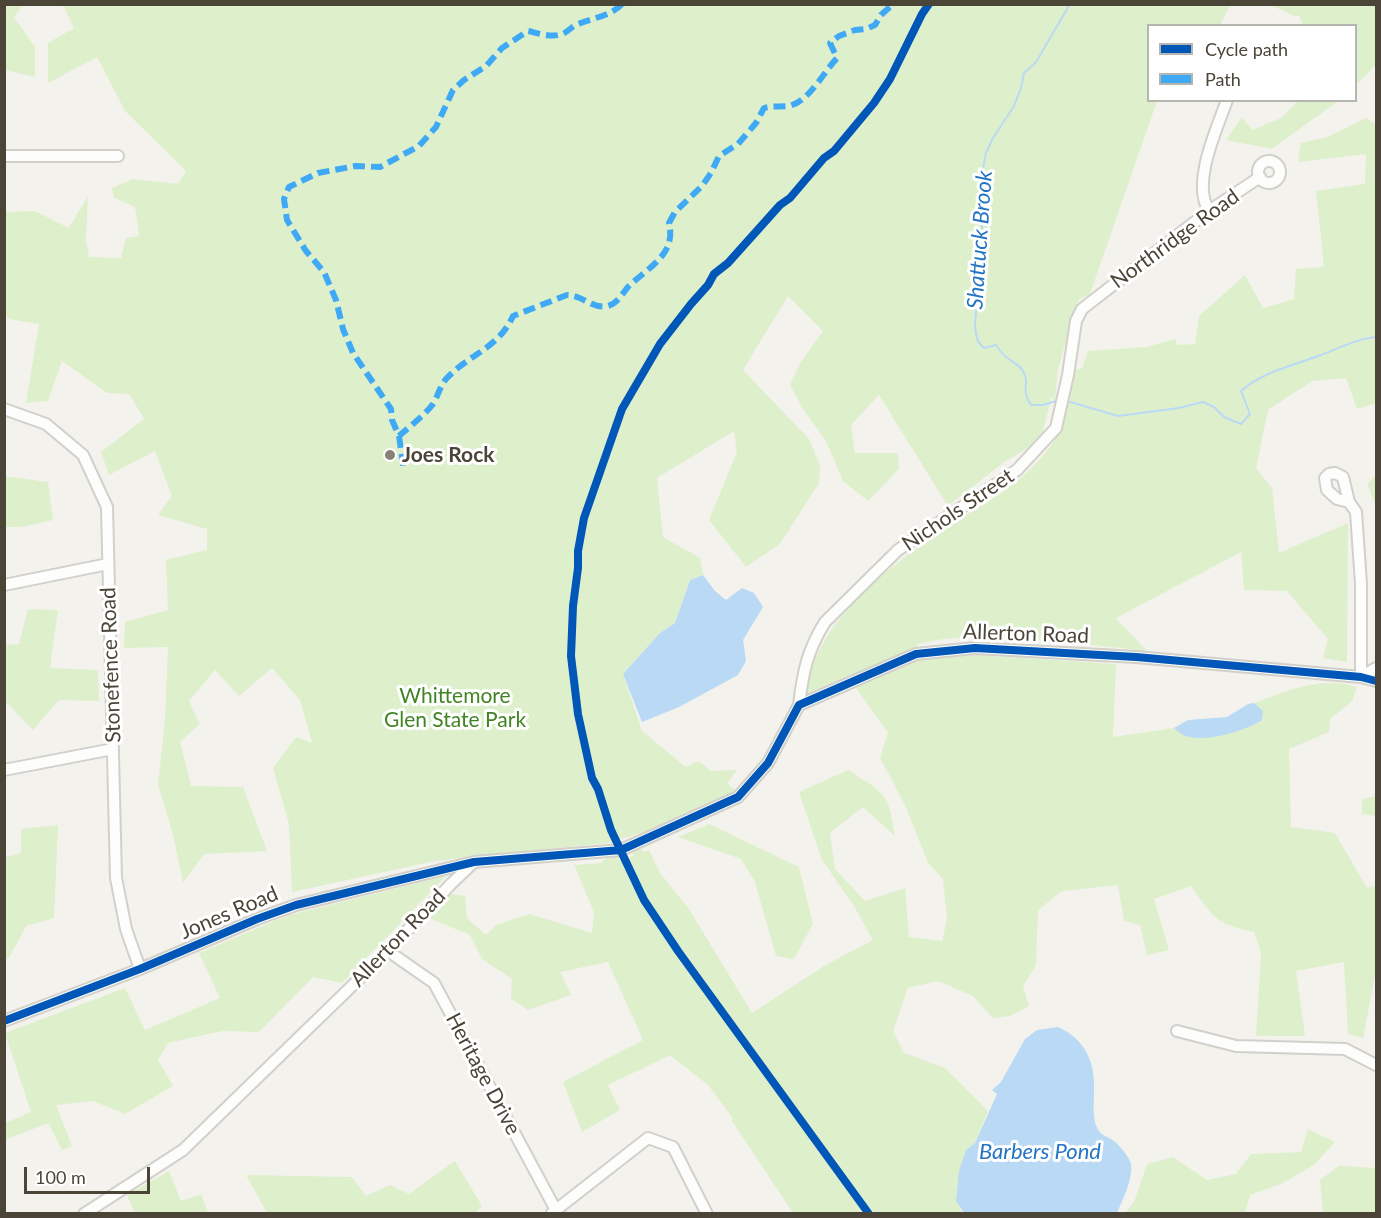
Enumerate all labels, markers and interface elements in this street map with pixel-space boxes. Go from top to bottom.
legend [1147,24,1357,102]
text: Cycle path [1205,38,1288,60]
text: Path [1205,68,1241,90]
water label: Shattuck Brook [962,170,998,310]
street label: Northridge Road [1106,184,1244,294]
place label: Joes Rock [402,442,494,468]
marker: Joes Rock [383,448,397,462]
street label: Nichols Street [897,463,1019,557]
street label: Stonefence Road [96,587,126,743]
street label: Allerton Road [963,619,1089,649]
park label: Whittemore Glen State Park [384,683,526,733]
street label: Jones Road [176,881,282,945]
street label: Allerton Road [345,884,451,992]
street label: Heritage Drive [440,1009,526,1139]
water label: Barbers Pond [979,1139,1101,1165]
scale bar [27,1155,153,1193]
text: 100 m [35,1166,86,1188]

